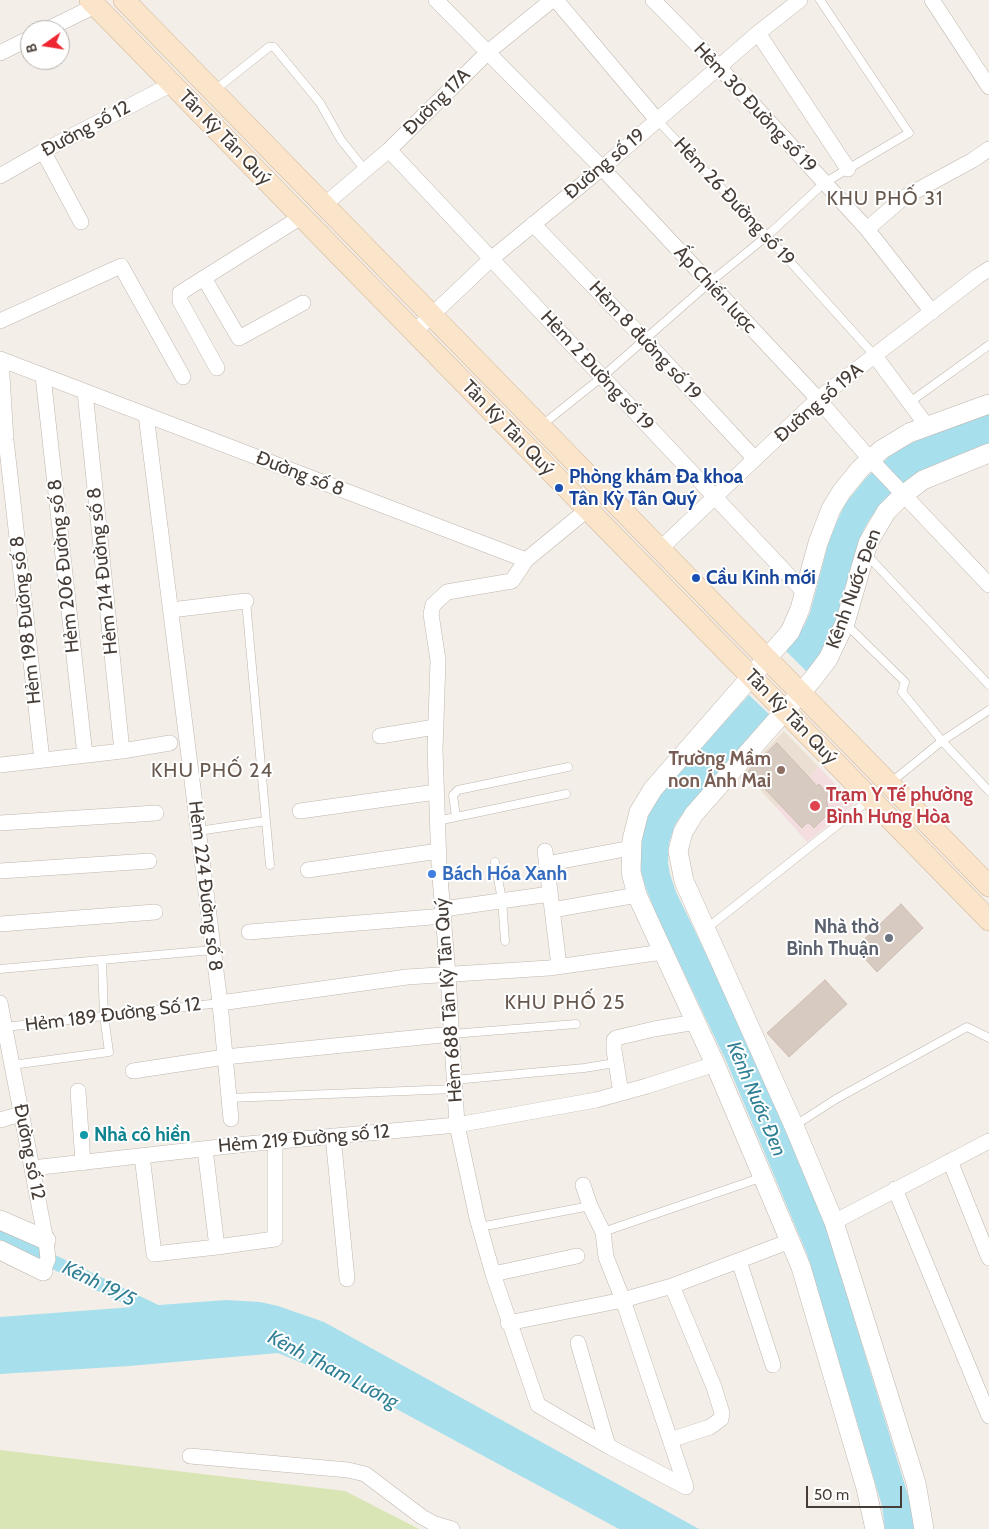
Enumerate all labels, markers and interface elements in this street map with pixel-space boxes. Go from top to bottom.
north arrow [20,20,70,70]
street label: Hẻm 30 Đường số 19 [689,38,821,178]
text: B [22,42,41,54]
street label: Đường 17A [399,64,475,140]
street label: Tân Kỳ Tân Quý [174,86,276,190]
street label: Đường số 12 [38,96,134,162]
street label: Đường số 19 [560,124,650,204]
street label: Hẻm 26 Đường số 19 [669,133,799,271]
district label: KHU PHỐ 31 [825,187,945,211]
street label: Ấp Chiến lược [669,242,761,338]
street label: Hẻm 8 đường số 19 [584,277,706,405]
street label: Hẻm 2 Đường số 19 [535,306,659,436]
street label: Đường số 19A [770,358,868,448]
street label: Tân Kỳ Tân Quý [457,376,559,480]
street label: Đường số 8 [253,447,347,501]
place label: Phòng khám Đa khoa Tân Kỳ Tân Quý [569,466,743,510]
street label: Hẻm 206 Đường số 8 [44,478,84,654]
marker: Phòng khám Đa khoa Tân Kỳ Tân Quý [553,482,565,494]
street label: Hẻm 214 Đường số 8 [83,486,123,656]
street label: Kênh Nước Đen [822,526,886,652]
street label: Hẻm 198 Đường số 8 [6,535,46,705]
place label: Cầu Kinh mới [706,567,816,589]
marker: Cầu Kinh mới [690,572,702,584]
street label: Tân Kỳ Tân Quý [740,665,842,769]
place label: Trường Mầm non Ánh Mai [668,748,771,792]
district label: KHU PHỐ 24 [150,759,274,783]
marker: Trường Mầm non Ánh Mai [775,764,787,776]
place label: Trạm Y Tế phường Bình Hưng Hòa [826,784,973,828]
street label: Hẻm 224 Đường số 8 [183,799,227,973]
marker: Trạm Y Tế phường Bình Hưng Hòa [808,799,822,813]
place label: Bách Hóa Xanh [442,863,567,885]
marker: Bách Hóa Xanh [426,868,438,880]
street label: Hẻm 688 Tân Kỳ Tân Quý [430,897,468,1103]
place label: Nhà thờ Bình Thuận [786,916,879,960]
marker: Nhà thờ Bình Thuận [883,932,895,944]
district label: KHU PHỐ 25 [503,991,627,1015]
street label: Hẻm 189 Đường Số 12 [24,993,202,1037]
water label: Kênh Nước Đen [721,1038,791,1160]
street label: Đường số 12 [9,1102,49,1202]
street label: Hẻm 219 Đường số 12 [217,1120,391,1158]
place label: Nhà cô hiền [94,1124,190,1146]
marker: Nhà cô hiền [78,1129,90,1141]
water label: Kênh 19/5 [58,1256,140,1312]
water label: Kênh Tham Lương [264,1326,402,1414]
scale bar [809,1476,905,1508]
text: 50 m [814,1486,849,1504]

